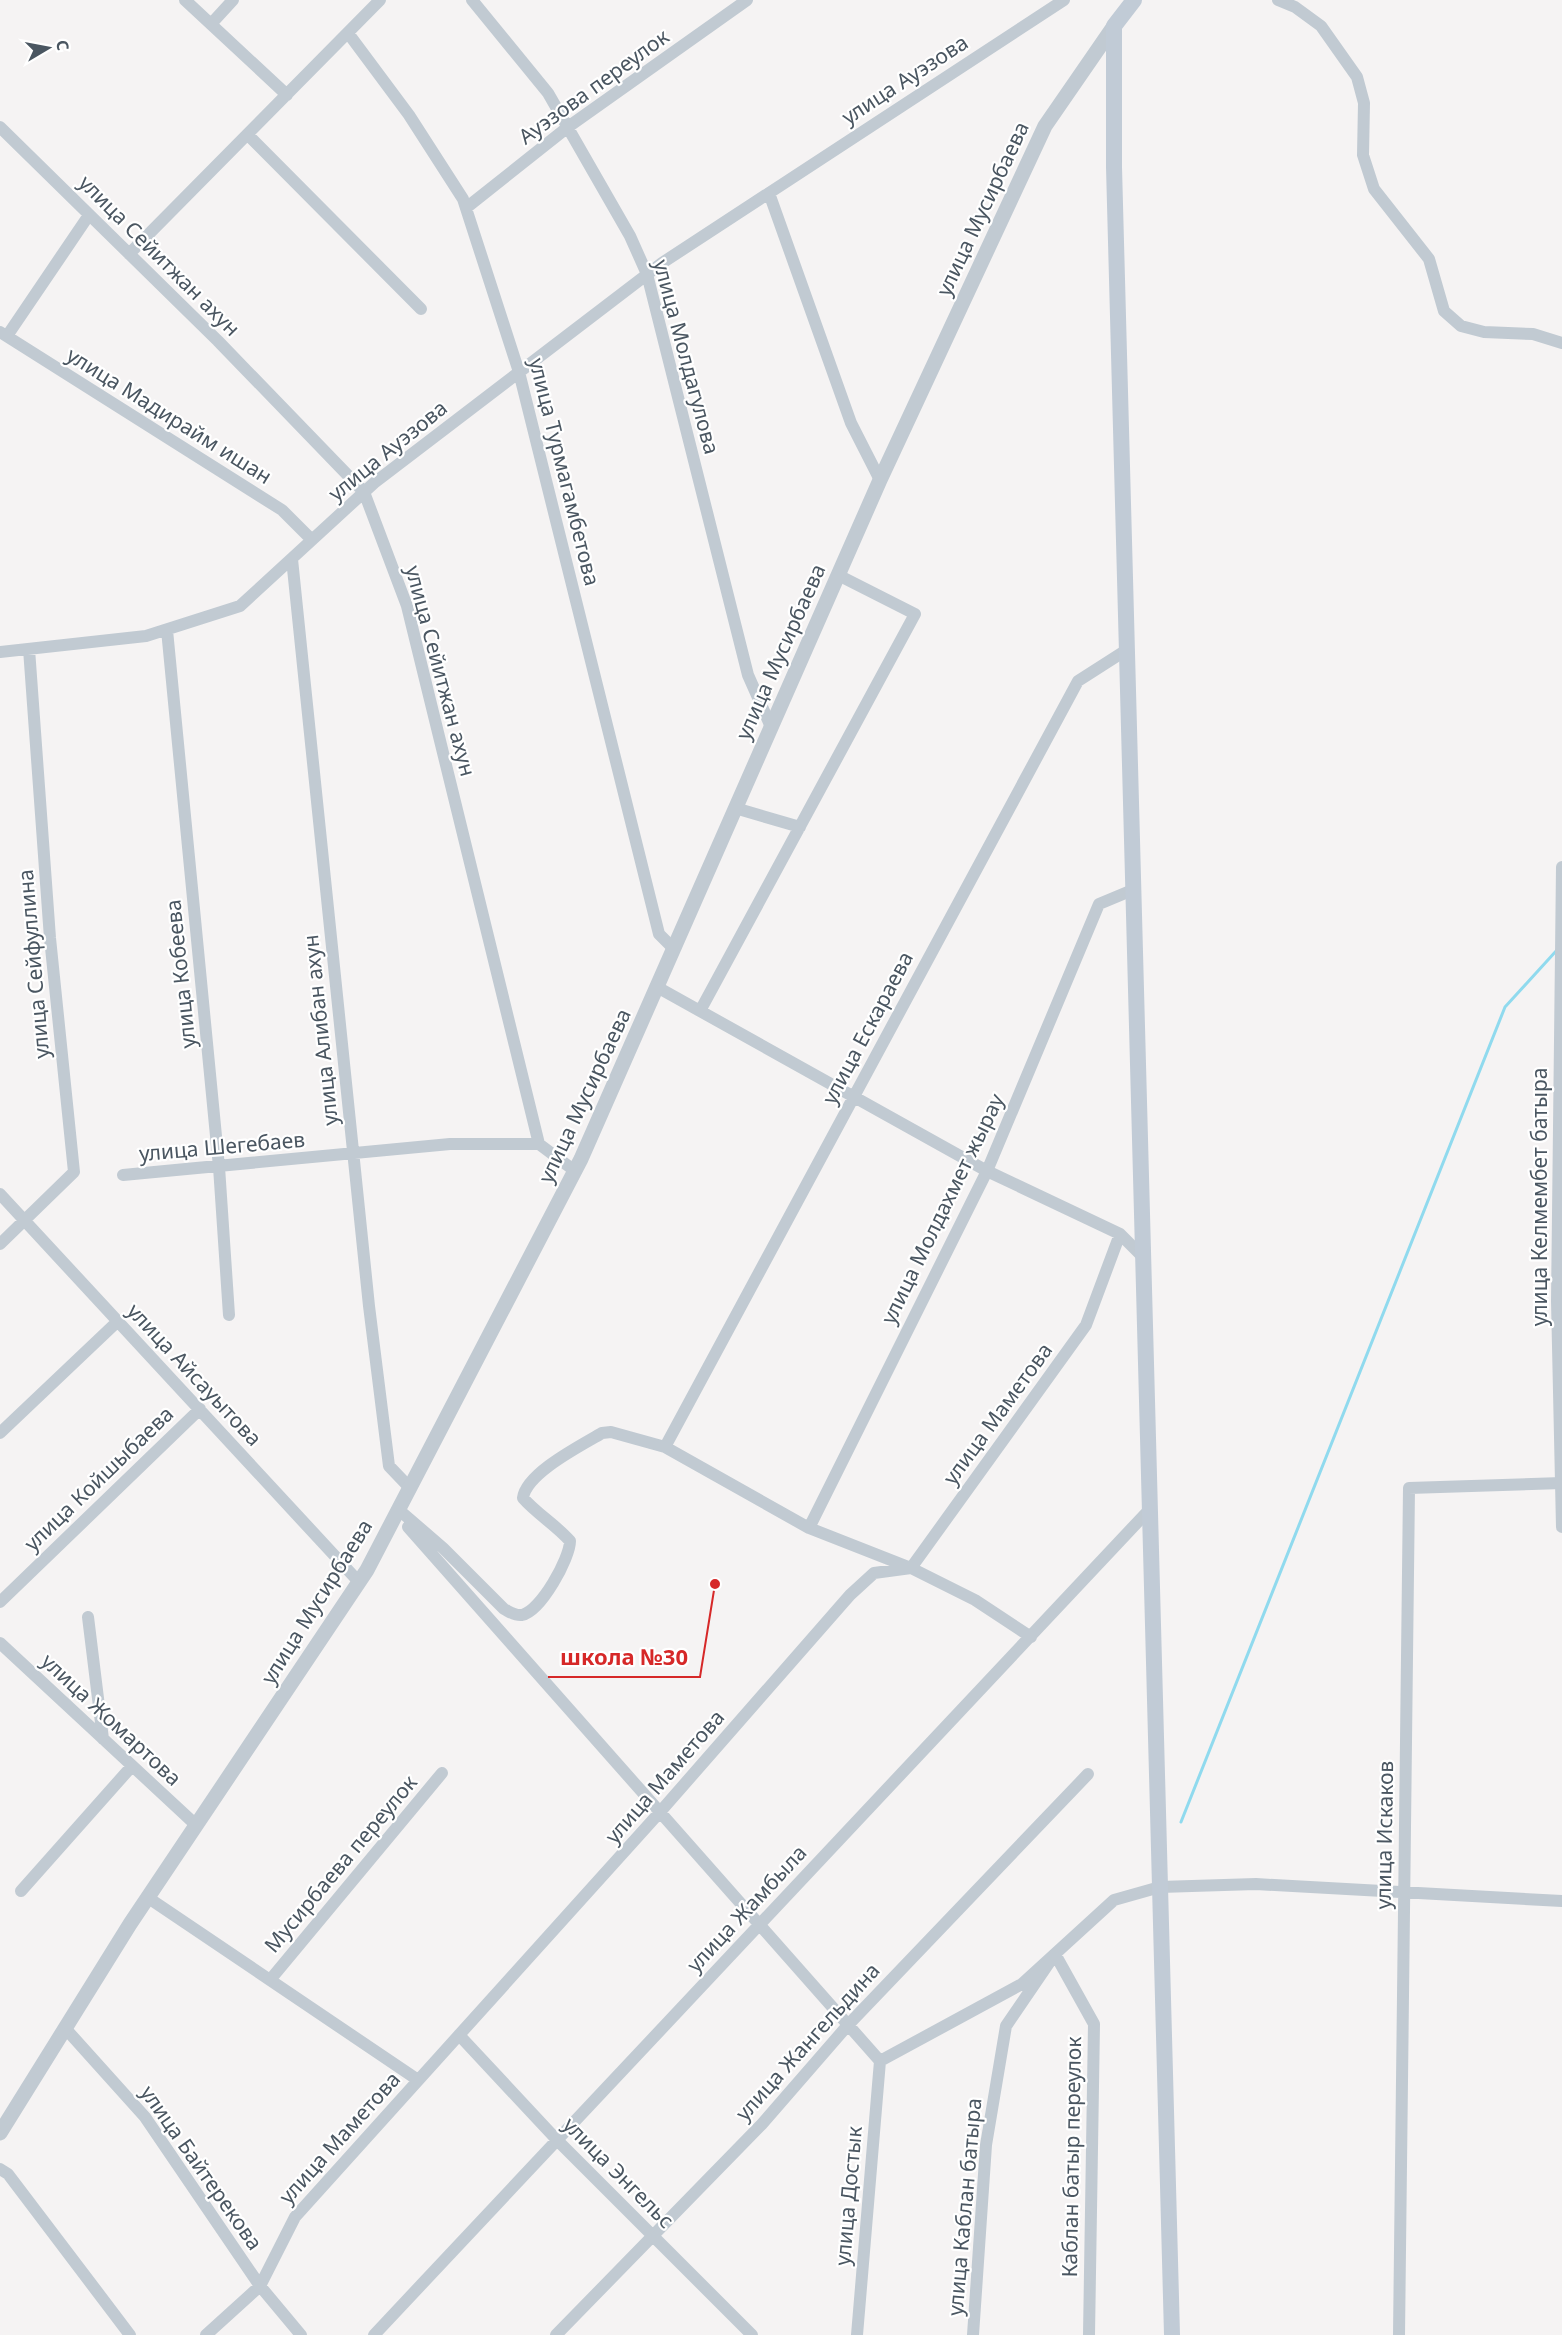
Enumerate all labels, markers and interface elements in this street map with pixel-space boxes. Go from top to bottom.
north arrow [18,18,78,78]
street label: Ауэзова переулок [513,22,674,150]
street label: улица Ауэзова [836,28,973,130]
text: С [51,38,75,52]
street label: улица Мусирбаева [929,117,1035,300]
street label: улица Сейитжан ахун [73,169,246,342]
street label: улица Молдагулова [648,256,726,457]
street label: улица Мадирайм ишан [62,340,277,490]
street label: улица Турмагамбетова [523,355,607,589]
street label: улица Ауэзова [322,394,453,507]
street label: улица Мусирбаева [729,559,831,744]
street label: улица Сейитжан ахун [399,562,483,779]
street label: улица Сейфуллина [11,868,55,1060]
street label: улица Кобеева [158,898,202,1050]
street label: улица Алибан ахун [296,933,344,1127]
street label: улица Ескараева [815,946,919,1109]
street label: улица Мусирбаева [531,1004,637,1187]
street label: улица Келмембет батыра [1525,1068,1553,1326]
street label: улица Молдахмет жырау [874,1088,1010,1328]
street label: улица Шегебаев [138,1125,306,1167]
street label: улица Айсауытова [121,1297,268,1452]
street label: улица Маметова [936,1337,1058,1490]
street label: улица Койшыбаева [18,1400,179,1557]
street label: улица Мусирбаева [254,1514,378,1689]
callout: школа №30 [548,1637,700,1677]
text: школа №30 [560,1641,688,1671]
street label: улица Жомартова [36,1647,188,1792]
street label: улица Маметова [598,1703,730,1849]
street label: улица Искаков [1369,1760,1399,1910]
street label: Мусирбаева переулок [258,1769,423,1958]
street label: улица Жамбыла [680,1839,812,1978]
street label: улица Жангельдина [729,1957,886,2126]
street label: Каблан батыр переулок [1055,2036,1087,2278]
street label: улица Маметова [272,2065,406,2209]
street label: улица Байтерекова [134,2080,269,2255]
street label: улица Каблан батыра [941,2097,987,2317]
street label: улица Энгельс [557,2111,680,2234]
street label: улица Достык [828,2125,868,2267]

